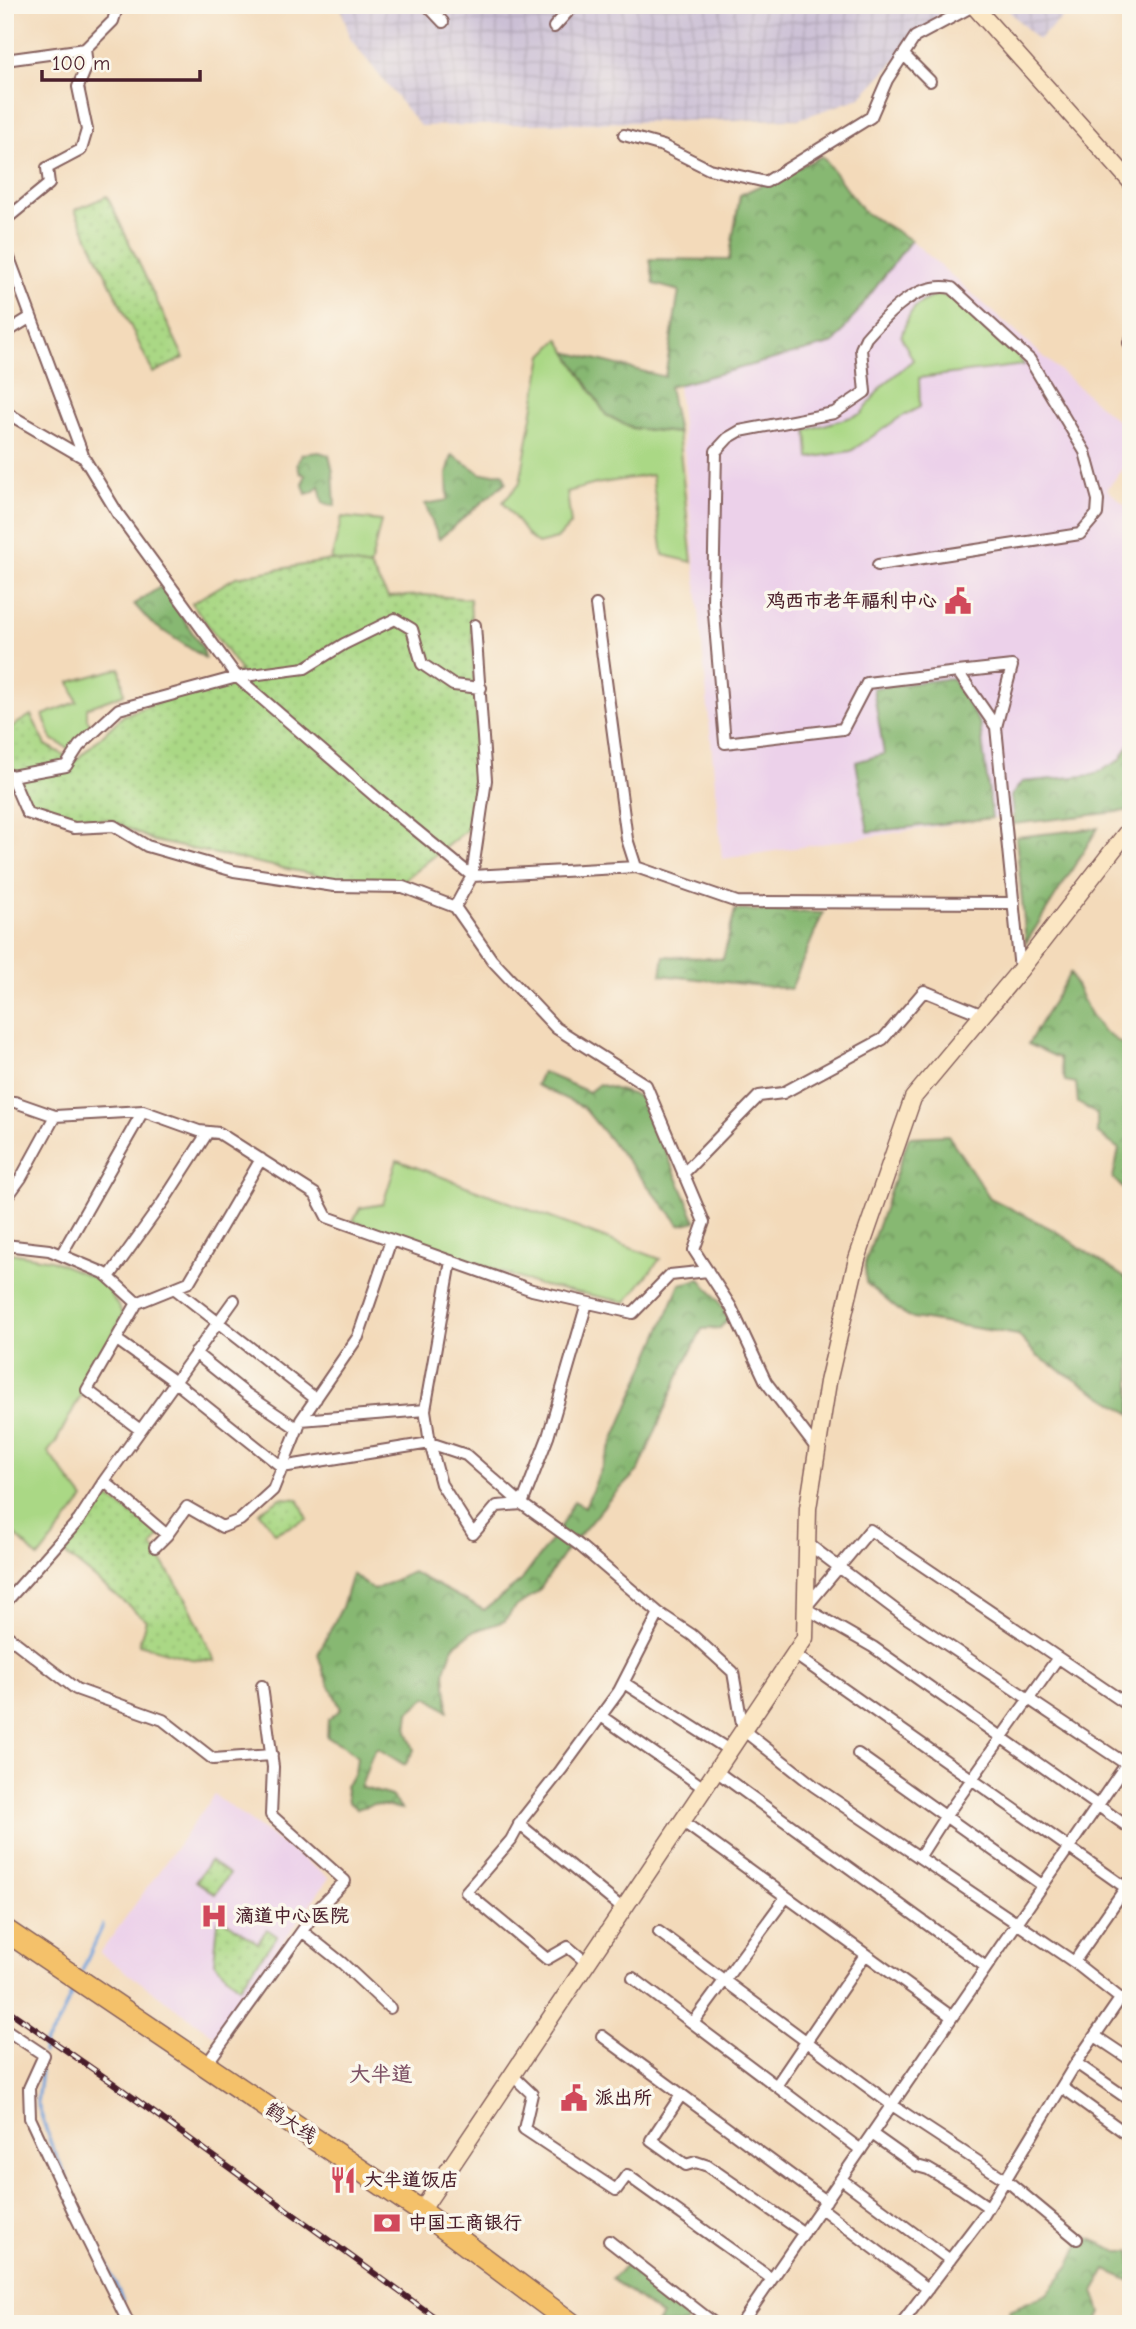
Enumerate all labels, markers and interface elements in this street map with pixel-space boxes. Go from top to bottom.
scale bar [42,38,200,82]
text: 100 m [52,51,110,75]
public building icon: 鸡西市老年福利中心 [943,586,973,616]
place label: 鸡西市老年福利中心 [766,590,937,612]
hospital icon: 滴道中心医院 [199,1901,229,1931]
place label: 滴道中心医院 [235,1905,349,1927]
district label: 大半道 [350,2062,413,2086]
public building icon: 派出所 [559,2083,589,2113]
place label: 派出所 [595,2087,652,2109]
street label: 鹤大线 [261,2098,321,2148]
restaurant icon: 大半道饭店 [328,2165,358,2195]
place label: 大半道饭店 [364,2169,459,2191]
bank icon: 中国工商银行 [372,2208,402,2238]
place label: 中国工商银行 [408,2212,522,2234]

